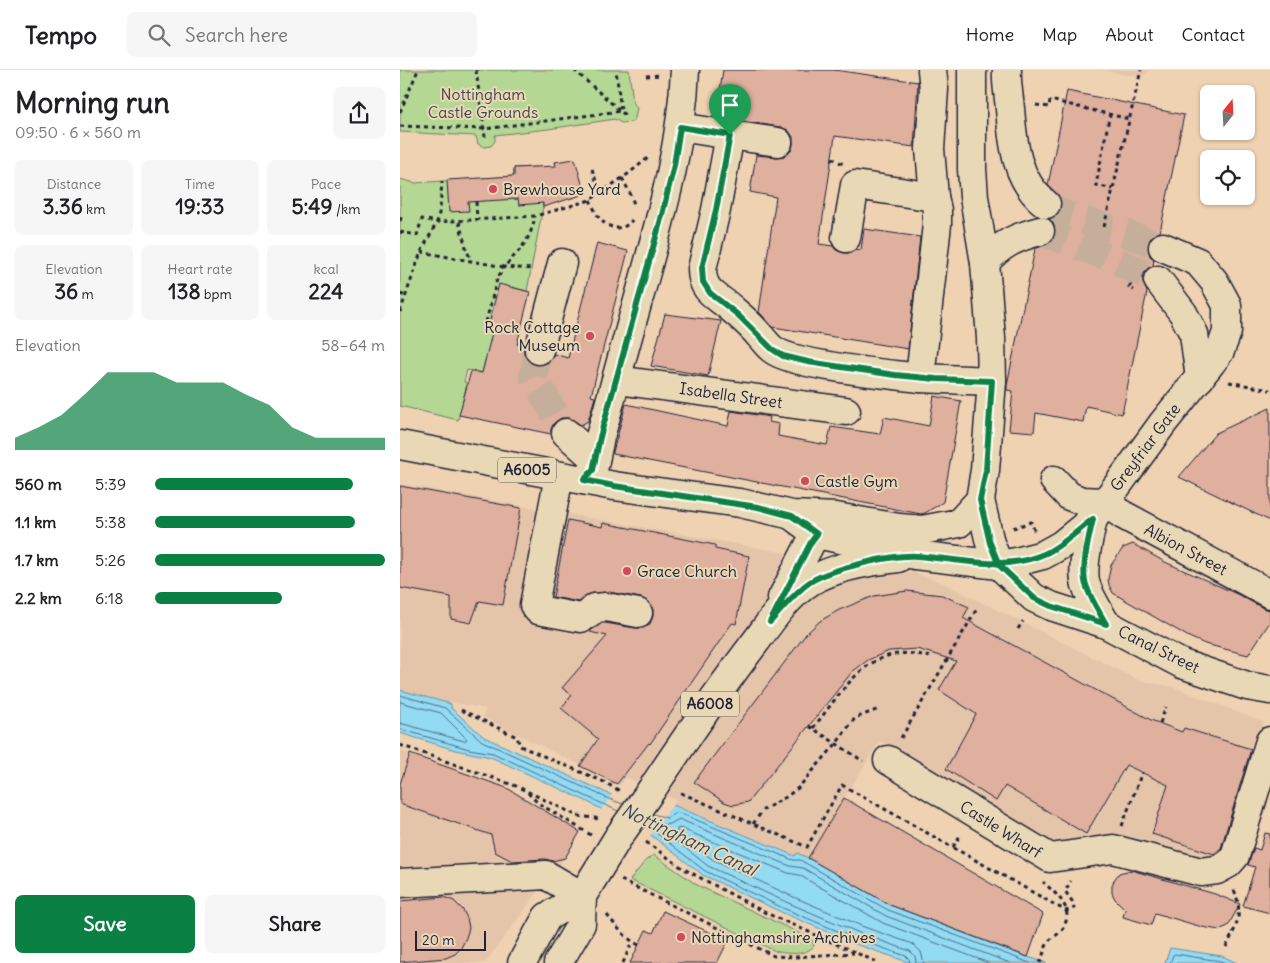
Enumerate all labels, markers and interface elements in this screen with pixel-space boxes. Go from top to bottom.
search box [127,12,477,57]
text: Tempo [25,20,97,50]
icon: search [145,21,173,49]
text: Search here [185,23,288,47]
text: Home [966,23,1014,46]
text: Map [1042,23,1077,46]
text: About [1105,23,1153,46]
text: Contact [1181,23,1245,46]
park label: Nottingham Castle Grounds [428,84,538,122]
pin [709,84,751,135]
text: Morning run [15,85,170,121]
north arrow [1200,85,1255,140]
map controls [1200,85,1255,205]
button: share [333,87,385,139]
icon: arrive [716,91,744,119]
text: 09:50 · 6 × 560 m [15,122,141,142]
button: locate [1200,150,1255,205]
text: Distance [47,175,101,193]
text: Time [185,175,215,193]
text: Pace [311,175,341,193]
place label: Brewhouse Yard [503,179,621,199]
marker: Brewhouse Yard [487,183,499,195]
text: 3.36 [42,193,83,220]
text: 19:33 [175,193,225,220]
text: 5:49 [292,193,333,220]
text: km [83,200,106,218]
text: /km [333,200,360,218]
text: Elevation [45,260,103,278]
text: Heart rate [168,260,232,278]
text: kcal [313,260,339,278]
text: 36 [54,278,78,305]
text: 138 [168,278,201,305]
text: 224 [309,278,343,305]
text: m [78,285,94,303]
text: bpm [201,285,232,303]
place label: Rock Cottage Museum [484,317,580,355]
marker: Rock Cottage Museum [584,330,596,342]
text: Elevation [15,335,81,355]
text: 58–64 m [321,335,385,355]
street label: Isabella Street [678,378,784,412]
street label: Greyfriar Gate [1106,399,1184,495]
road number: A6005 [498,458,556,482]
place label: Castle Gym [815,471,898,491]
text: 560 m [15,474,62,494]
text: 5:39 [95,474,126,494]
marker: Castle Gym [799,475,811,487]
text: 1.1 km [15,512,56,532]
text: 5:38 [95,512,126,532]
street label: Albion Street [1141,519,1231,579]
text: 1.7 km [15,550,59,570]
text: 5:26 [95,550,126,570]
place label: Grace Church [637,561,737,581]
marker: Grace Church [621,565,633,577]
text: 2.2 km [15,588,62,608]
text: 6:18 [95,588,123,608]
street label: Canal Street [1115,621,1203,678]
road number: A6008 [681,692,739,716]
street label: Castle Wharf [956,796,1046,862]
water label: Nottingham Canal [618,798,763,882]
button: Save [15,895,195,953]
button: Share [205,895,385,953]
place label: Nottinghamshire Archives [691,927,876,947]
scale bar [415,928,486,951]
text: 20 m [422,931,455,949]
marker: Nottinghamshire Archives [675,931,687,943]

